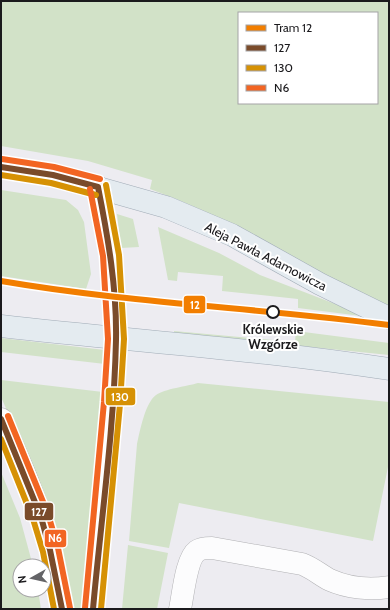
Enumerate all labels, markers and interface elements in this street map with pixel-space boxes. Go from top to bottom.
legend [238,12,378,104]
text: Tram 12 [274,20,312,35]
text: 127 [274,40,290,55]
text: 130 [274,60,293,75]
text: N6 [274,80,289,95]
street label: Aleja Pawła Adamowicza [202,218,330,295]
line badge: 12 [183,295,206,314]
text: 12 [190,298,200,312]
marker: Królewskie Wzgórze [266,305,280,319]
place label: Królewskie Wzgórze [243,321,304,352]
line badge: 130 [105,387,136,406]
text: 130 [111,390,129,404]
line badge: 127 [24,502,54,521]
text: 127 [31,505,47,519]
line badge: N6 [44,529,67,548]
text: N6 [48,531,62,545]
north arrow [12,558,52,598]
text: N [15,575,30,584]

